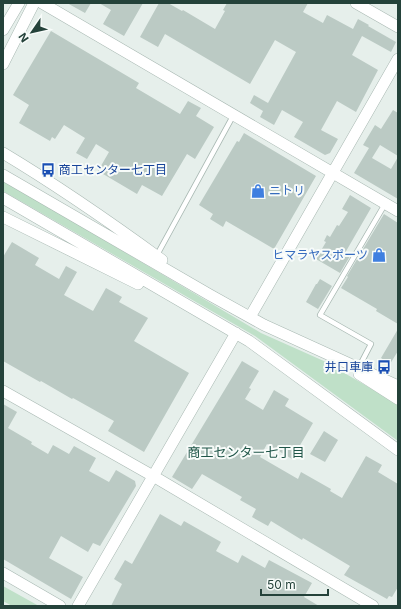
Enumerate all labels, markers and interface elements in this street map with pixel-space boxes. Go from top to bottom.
north arrow [12,12,52,52]
text: N [16,30,32,45]
bus stop icon: 商工センター七丁目 [40,162,56,178]
place label: 商工センター七丁目 [59,162,167,177]
shop icon: ニトリ [250,183,266,199]
place label: ニトリ [269,183,305,198]
place label: ヒマラヤスポーツ [272,247,368,262]
shop icon: ヒマラヤスポーツ [371,247,387,263]
place label: 井口車庫 [325,359,373,374]
bus stop icon: 井口車庫 [376,359,392,375]
district label: 商工センター七丁目 [187,444,305,460]
scale bar [261,571,328,597]
text: 50 m [267,577,296,592]

